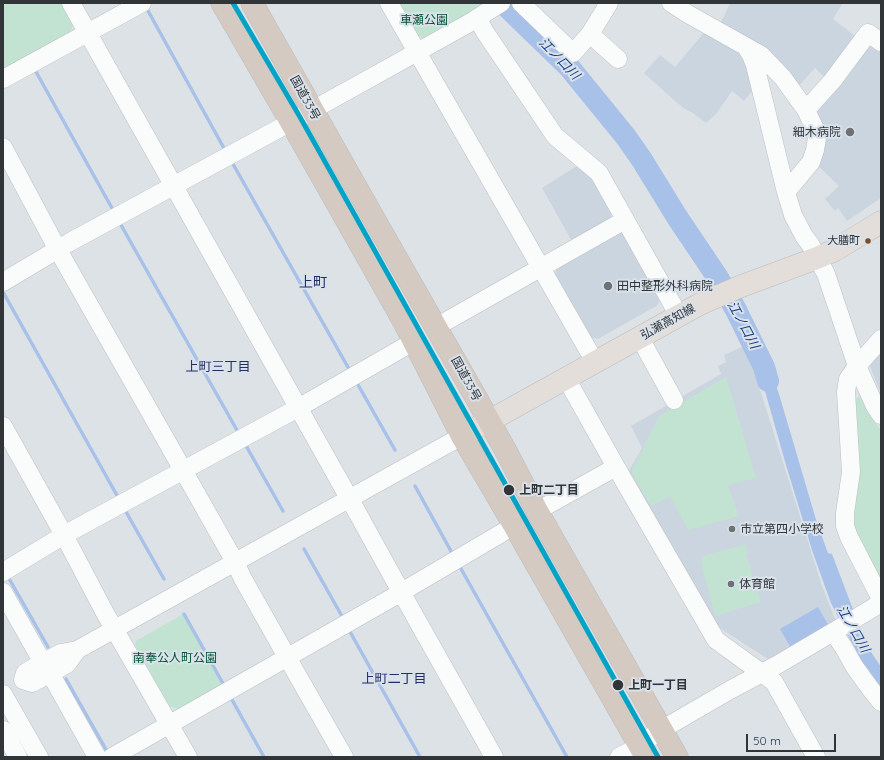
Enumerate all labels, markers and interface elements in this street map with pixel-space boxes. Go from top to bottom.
park label: 車瀬公園 [400,13,448,27]
water label: 江ノ口川 [535,35,583,83]
street label: 国道33号 [287,73,323,123]
place label: 細木病院 [793,125,841,139]
marker: 細木病院 [844,126,856,138]
place label: 大膳町 [827,234,860,248]
marker: 大膳町 [863,236,873,246]
district label: 上町 [299,275,327,291]
place label: 田中整形外科病院 [617,279,713,293]
marker: 田中整形外科病院 [602,280,614,292]
water label: 江ノ口川 [724,298,762,352]
street label: 弘瀬高知線 [638,301,698,343]
street label: 国道33号 [448,354,484,404]
district label: 上町三丁目 [186,359,250,375]
marker: 上町二丁目 [502,483,516,497]
place label: 上町二丁目 [519,483,579,497]
place label: 市立第四小学校 [740,522,824,536]
marker: 市立第四小学校 [727,524,737,534]
place label: 体育館 [739,577,775,591]
marker: 体育館 [726,579,736,589]
water label: 江ノ口川 [833,603,873,655]
park label: 南奉公人町公園 [133,651,217,665]
district label: 上町二丁目 [362,671,426,687]
marker: 上町一丁目 [611,678,625,692]
place label: 上町一丁目 [628,678,688,692]
scale bar [748,726,838,752]
text: 50 m [753,733,781,748]

